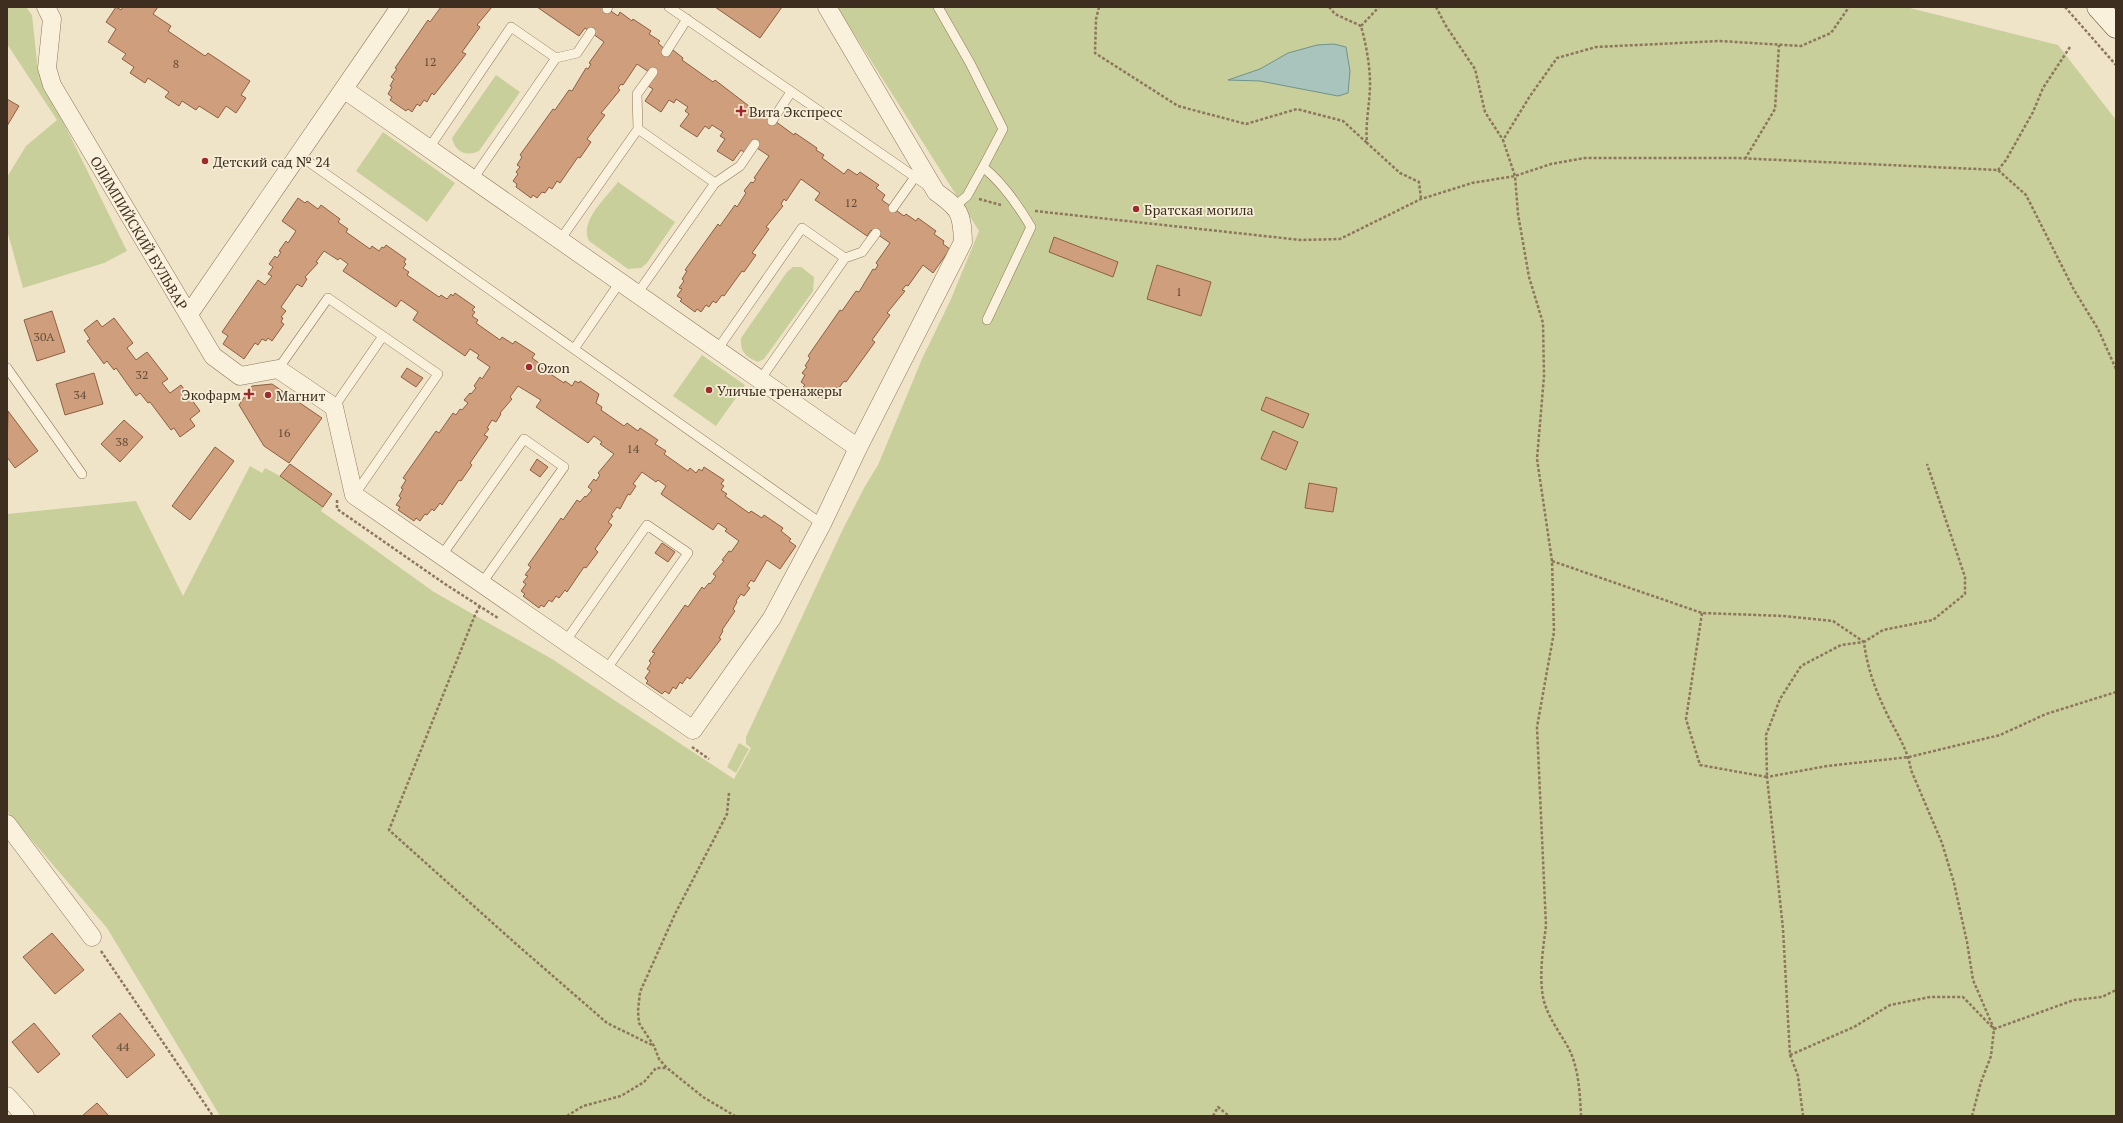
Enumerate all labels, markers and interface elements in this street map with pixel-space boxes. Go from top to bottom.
house number: 12 [424,54,436,69]
house number: 8 [173,56,179,71]
place label: Вита Экспресс [749,102,843,121]
marker: Вита Экспресс [736,106,746,116]
street label: ОЛИМПИЙСКИЙ БУЛЬВАР [87,152,193,313]
place label: Детский сад № 24 [213,152,331,171]
marker: Детский сад № 24 [200,156,210,166]
house number: 12 [845,195,857,210]
place label: Братская могила [1144,200,1254,219]
marker: Братская могила [1131,204,1141,214]
house number: 1 [1176,284,1182,299]
house number: 30А [34,329,55,344]
place label: Ozon [537,358,571,377]
marker: Ozon [524,362,534,372]
house number: 32 [136,367,148,382]
place label: Уличые тренажеры [717,381,842,400]
place label: Экофарм [182,385,241,404]
marker: Уличые тренажеры [704,385,714,395]
place label: Магнит [276,386,325,405]
house number: 34 [74,387,87,402]
marker: Экофарм [244,389,254,399]
marker: Магнит [263,390,273,400]
house number: 16 [278,425,291,440]
house number: 38 [116,434,128,449]
house number: 14 [627,441,640,456]
house number: 44 [117,1039,130,1054]

